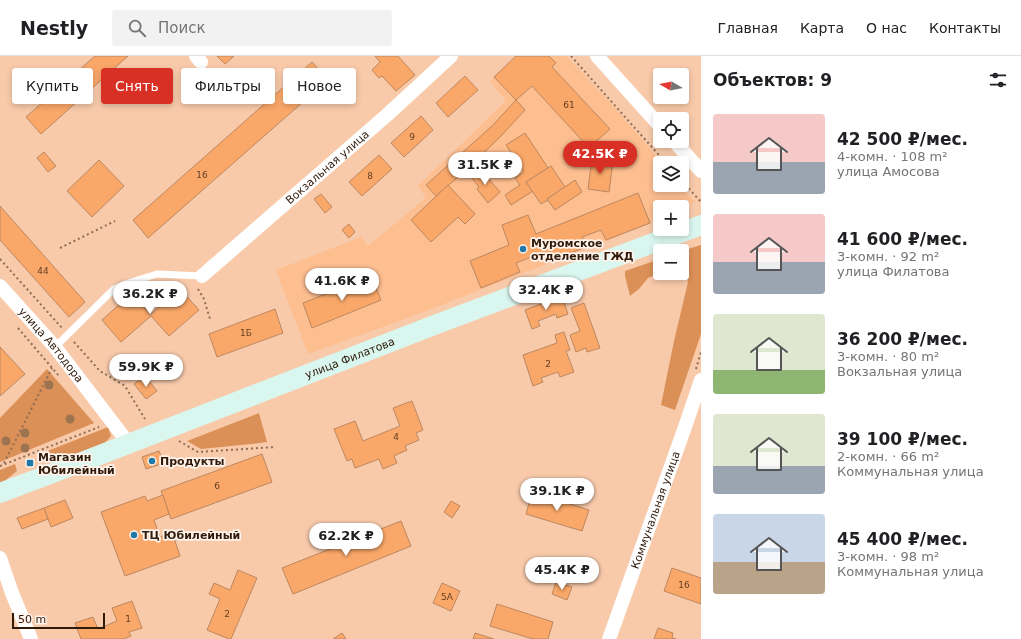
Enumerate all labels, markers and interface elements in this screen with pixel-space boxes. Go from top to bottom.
search box [112,10,392,46]
text: Nestly [20,17,88,39]
icon: search [126,17,148,39]
text: Поиск [158,19,206,37]
text: Главная [717,20,778,36]
text: Карта [800,20,844,36]
text: О нас [866,20,907,36]
text: Контакты [929,20,1001,36]
chip: Купить [12,68,93,104]
chip: Снять [101,68,173,104]
chip: Фильтры [181,68,275,104]
chip: Новое [283,68,356,104]
north arrow [653,68,689,104]
map controls [653,68,689,280]
icon: filters [987,69,1009,91]
text: Объектов: 9 [713,70,832,90]
house number: 61 [563,100,575,110]
button: locate [653,112,689,148]
street label: Вокзальная улица [283,128,372,207]
text: 42 500 ₽/мес. [837,129,968,149]
icon: home [745,130,793,178]
house number: 9 [409,132,415,142]
pin: 42.5K ₽ [563,141,637,175]
text: 42.5K ₽ [572,146,628,161]
text: 4-комн. · 108 m² [837,149,947,164]
pin: 31.5K ₽ [448,152,522,186]
button: layers [653,156,689,192]
text: 31.5K ₽ [457,157,513,172]
text: улица Амосова [837,164,940,179]
house number: 16 [196,170,208,180]
house number: 8 [367,171,373,181]
button: + [653,200,689,236]
text: 41 600 ₽/мес. [837,229,968,249]
icon: home [745,230,793,278]
place label: Муромское отделение ГЖД [531,237,634,263]
marker: Муромское отделение ГЖД [518,244,528,254]
button: − [653,244,689,280]
text: 3-комн. · 92 m² [837,249,939,264]
text: улица Филатова [837,264,949,279]
house number: 44 [37,266,49,276]
pin: 41.6K ₽ [305,268,379,302]
text: 41.6K ₽ [314,273,370,288]
pin: 32.4K ₽ [509,277,583,311]
pin: 36.2K ₽ [113,281,187,315]
text: 32.4K ₽ [518,282,574,297]
text: 36.2K ₽ [122,286,178,301]
street label: улица Автодора [16,305,86,385]
house number: 1Б [240,328,252,338]
text: 36 200 ₽/мес. [837,329,968,349]
icon: home [745,330,793,378]
street label: улица Филатова [303,335,397,382]
text: 3-комн. · 80 m² [837,349,939,364]
pin: 59.9K ₽ [109,354,183,388]
text: 59.9K ₽ [118,359,174,374]
house number: 2 [545,359,551,369]
text: Вокзальная улица [837,364,962,379]
text: 39 100 ₽/мес. [837,429,968,449]
icon: home [745,430,793,478]
house number: 4 [393,432,399,442]
text: 2-комн. · 66 m² [837,449,939,464]
street label: Коммунальная улица [629,450,683,571]
place label: Магазин Юбилейный [38,451,115,477]
place label: Продукты [160,455,225,468]
marker: Продукты [147,456,157,466]
marker: Магазин Юбилейный [25,458,35,468]
text: Коммунальная улица [837,464,984,479]
pin: 39.1K ₽ [520,478,594,512]
house number: 6 [214,481,220,491]
text: 39.1K ₽ [529,483,585,498]
pin: 62.2K ₽ [309,523,383,557]
text: 62.2K ₽ [318,528,374,543]
place label: ТЦ Юбилейный [142,529,240,542]
text: 45 400 ₽/мес. [837,529,968,549]
marker: ТЦ Юбилейный [129,530,139,540]
icon: home [745,530,793,578]
text: 3-комн. · 98 m² [837,549,939,564]
pin: 45.4K ₽ [525,557,599,591]
text: 45.4K ₽ [534,562,590,577]
text: Коммунальная улица [837,564,984,579]
house number: 16 [678,580,690,590]
house number: 5А [441,592,454,602]
house number: 2 [224,609,230,619]
scale bar [12,611,105,630]
text: 50 m [18,613,46,626]
house number: 1 [125,614,131,624]

